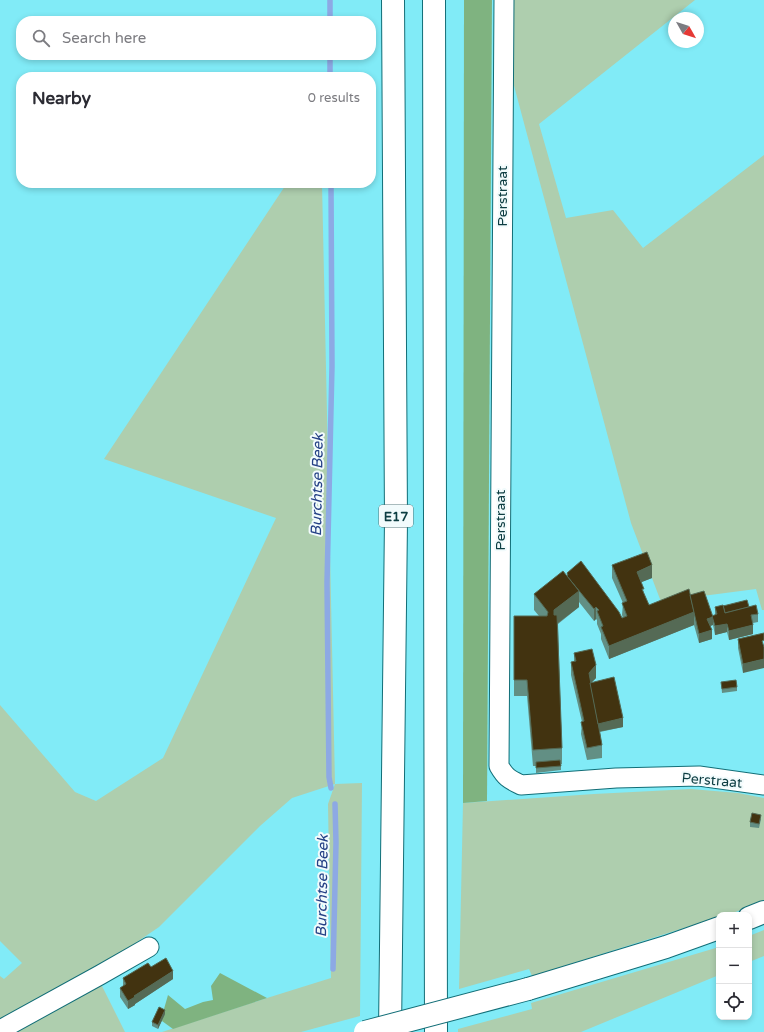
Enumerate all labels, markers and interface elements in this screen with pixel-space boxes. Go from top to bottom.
north arrow [668,12,704,48]
search box [16,16,376,60]
icon: search [30,27,52,49]
text: Search here [62,29,146,47]
text: Nearby [32,88,91,109]
text: 0 results [308,90,360,106]
street label: Perstraat [494,165,511,226]
water label: Burchtse Beek [307,432,327,537]
street label: Perstraat [492,489,509,550]
road number: E17 [379,505,413,527]
street label: Perstraat [681,769,744,792]
water label: Burchtse Beek [312,833,332,938]
map controls [716,912,752,1020]
button: + [716,912,752,948]
button: − [716,948,752,984]
button: locate [716,984,752,1020]

